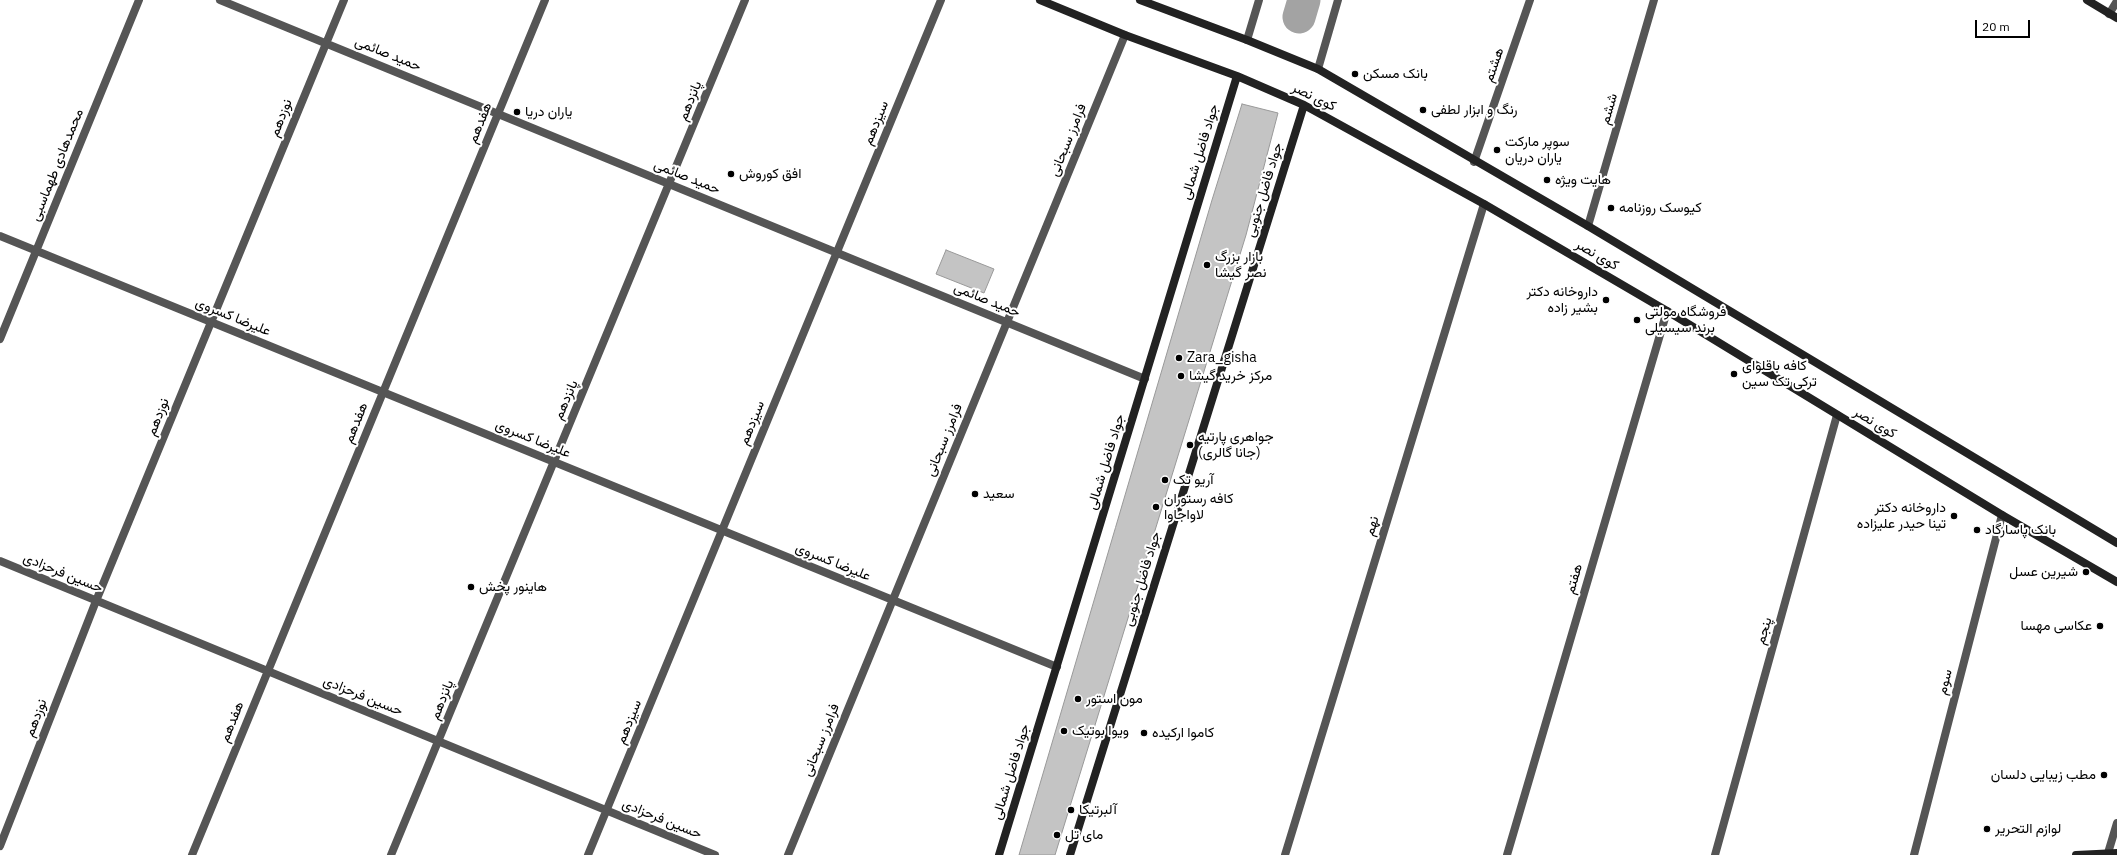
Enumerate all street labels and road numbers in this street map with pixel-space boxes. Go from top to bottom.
street label: حمید صائمی [352,33,424,75]
street label: هشتم [1480,46,1508,84]
street label: پانزدهم [674,79,706,123]
street label: کوی نصر [1289,79,1339,115]
street label: ششم [1597,91,1621,127]
street label: نوزدهم [266,97,296,139]
street label: سیزدهم [860,98,892,148]
street label: هفدهم [464,100,496,146]
street label: فرامرز سبحانی [1046,101,1090,179]
street label: جواد فاضل شمالی [1177,102,1223,202]
street label: محمدهادی طهماسبی [27,106,87,224]
street label: جواد فاضل جنوبی [1242,141,1286,239]
street label: حمید صائمی [651,156,723,198]
street label: کوی نصر [1572,236,1622,274]
street label: حمید صائمی [951,279,1023,321]
street label: علیرضا کسروی [193,294,273,340]
street label: پانزدهم [550,378,582,422]
street label: نوزدهم [143,396,173,438]
street label: سیزدهم [736,398,768,448]
street label: هفدهم [340,400,372,446]
street label: فرامرز سبحانی [922,401,966,479]
street label: کوی نصر [1851,404,1899,442]
street label: جواد فاضل شمالی [1083,412,1129,512]
street label: علیرضا کسروی [493,416,573,462]
street label: نهم [1361,514,1383,538]
street label: جواد فاضل جنوبی [1120,530,1164,628]
street label: علیرضا کسروی [793,539,873,585]
street label: حسین فرحزادی [21,549,105,597]
street label: هفتم [1562,562,1586,596]
street label: پنجم [1752,615,1776,647]
street label: سوم [1934,668,1956,696]
street label: حسین فرحزادی [321,672,405,720]
street label: پانزدهم [426,678,458,722]
street label: نوزدهم [21,697,51,739]
street label: سیزدهم [613,697,645,747]
street label: هفدهم [216,699,248,745]
street label: فرامرز سبحانی [799,701,843,779]
street label: جواد فاضل شمالی [988,722,1034,822]
street label: حسین فرحزادی [620,795,704,843]

